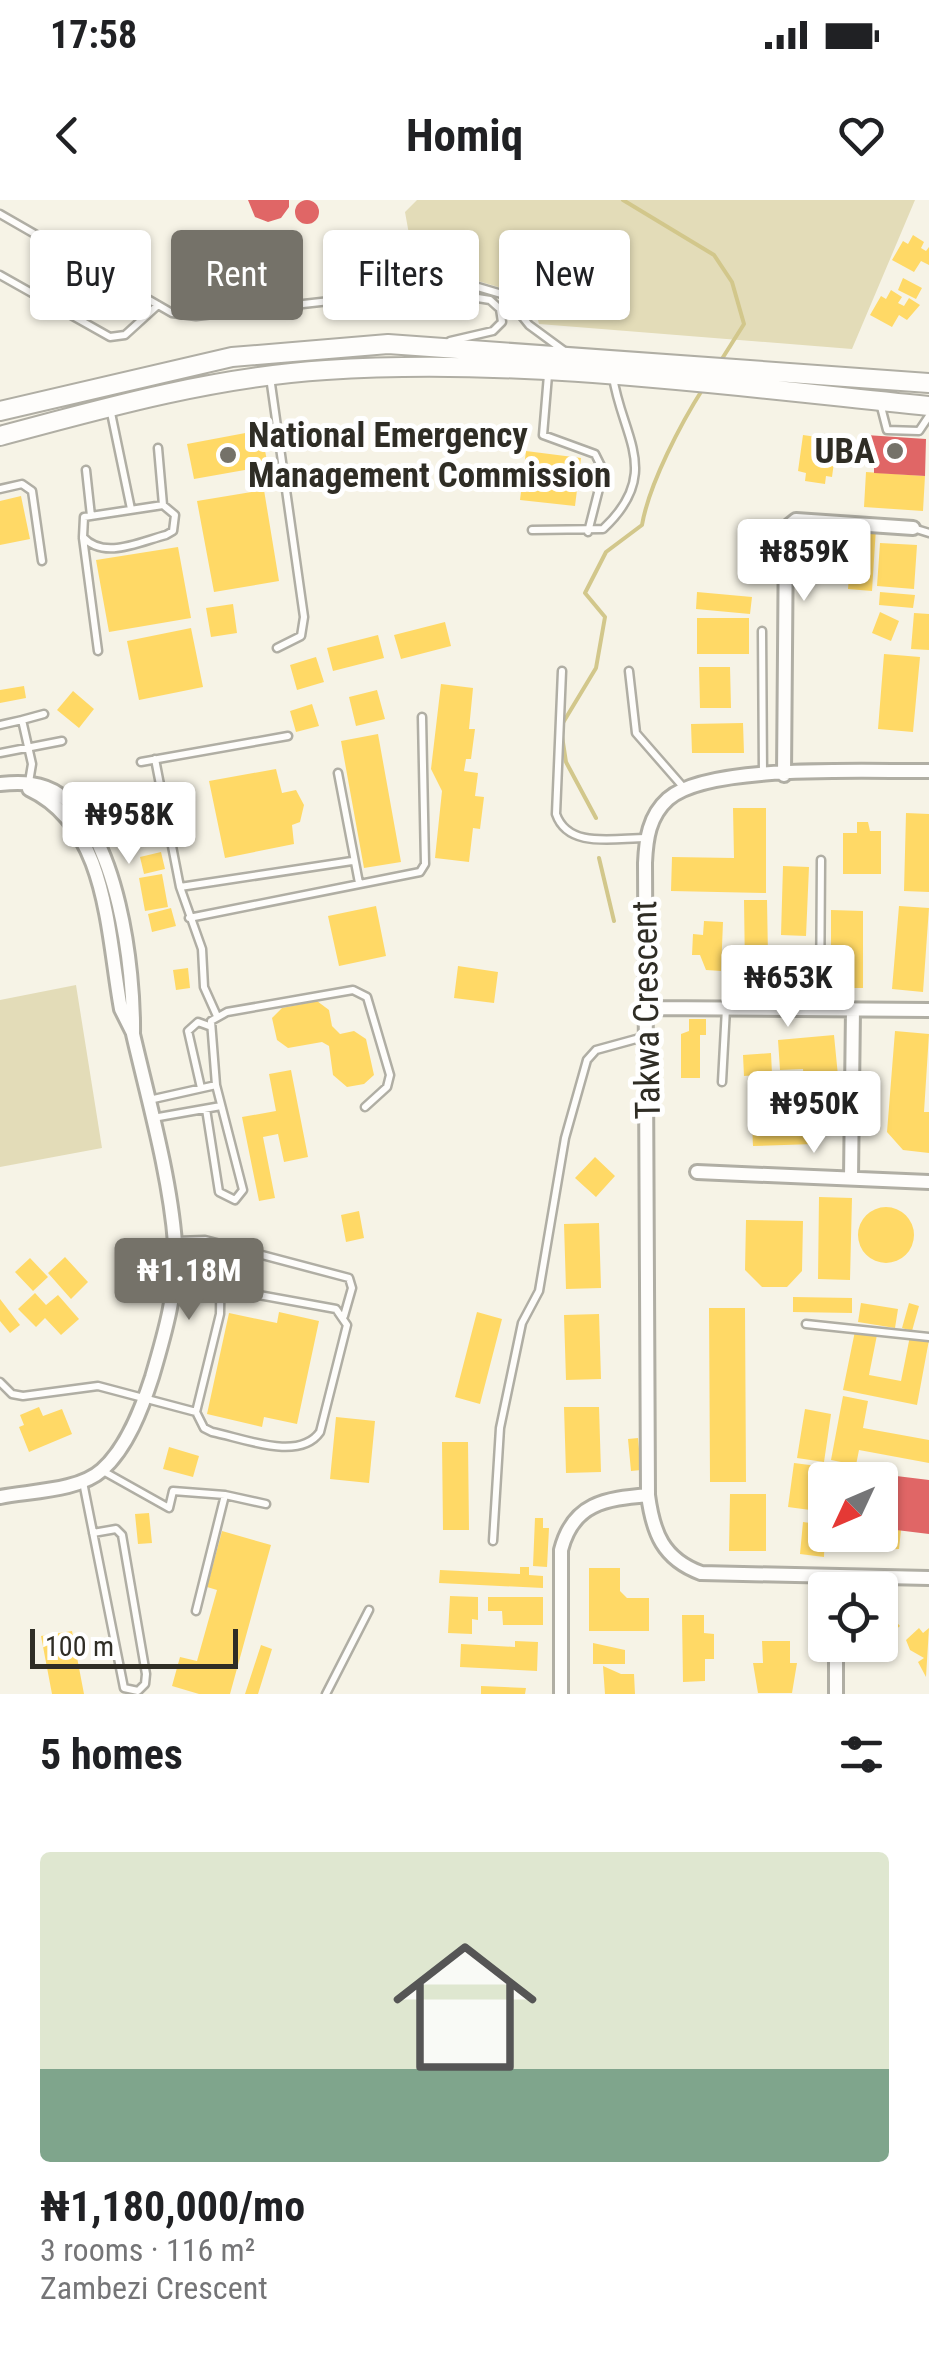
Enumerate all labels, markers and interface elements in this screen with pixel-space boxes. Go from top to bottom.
text: 17:58 [50,13,137,57]
icon: back [40,108,95,163]
icon: heart [834,108,889,163]
text: Homiq [406,109,523,162]
chip: Buy [30,230,151,320]
chip: Rent [171,230,303,320]
chip: Filters [323,230,479,320]
chip: New [499,230,630,320]
place label: National Emergency Management Commission [248,415,611,496]
place label: UBA [814,431,875,472]
marker: UBA [884,440,906,462]
marker: National Emergency Management Commission [217,444,239,466]
pin: ₦859K [734,519,874,604]
text: ₦859K [759,532,849,570]
pin: ₦958K [59,782,199,867]
text: ₦958K [84,795,174,833]
street label: Takwa Crescent [624,900,669,1120]
pin: ₦653K [718,945,858,1030]
text: ₦653K [743,958,833,996]
pin: ₦950K [744,1071,884,1156]
text: ₦950K [769,1084,859,1122]
pin: ₦1.18M [108,1238,270,1323]
text: ₦1.18M [137,1251,241,1289]
north arrow [808,1462,898,1552]
map controls [808,1462,898,1662]
button: locate [808,1572,898,1662]
scale bar [30,1624,238,1668]
text: 100 m [45,1630,114,1663]
icon: filters [834,1727,889,1782]
text: 5 homes [40,1730,183,1779]
icon: home [375,1917,555,2097]
text: ₦1,180,000/mo [40,2182,305,2231]
text: 3 rooms · 116 m² [40,2231,255,2269]
text: Zambezi Crescent [40,2269,268,2307]

